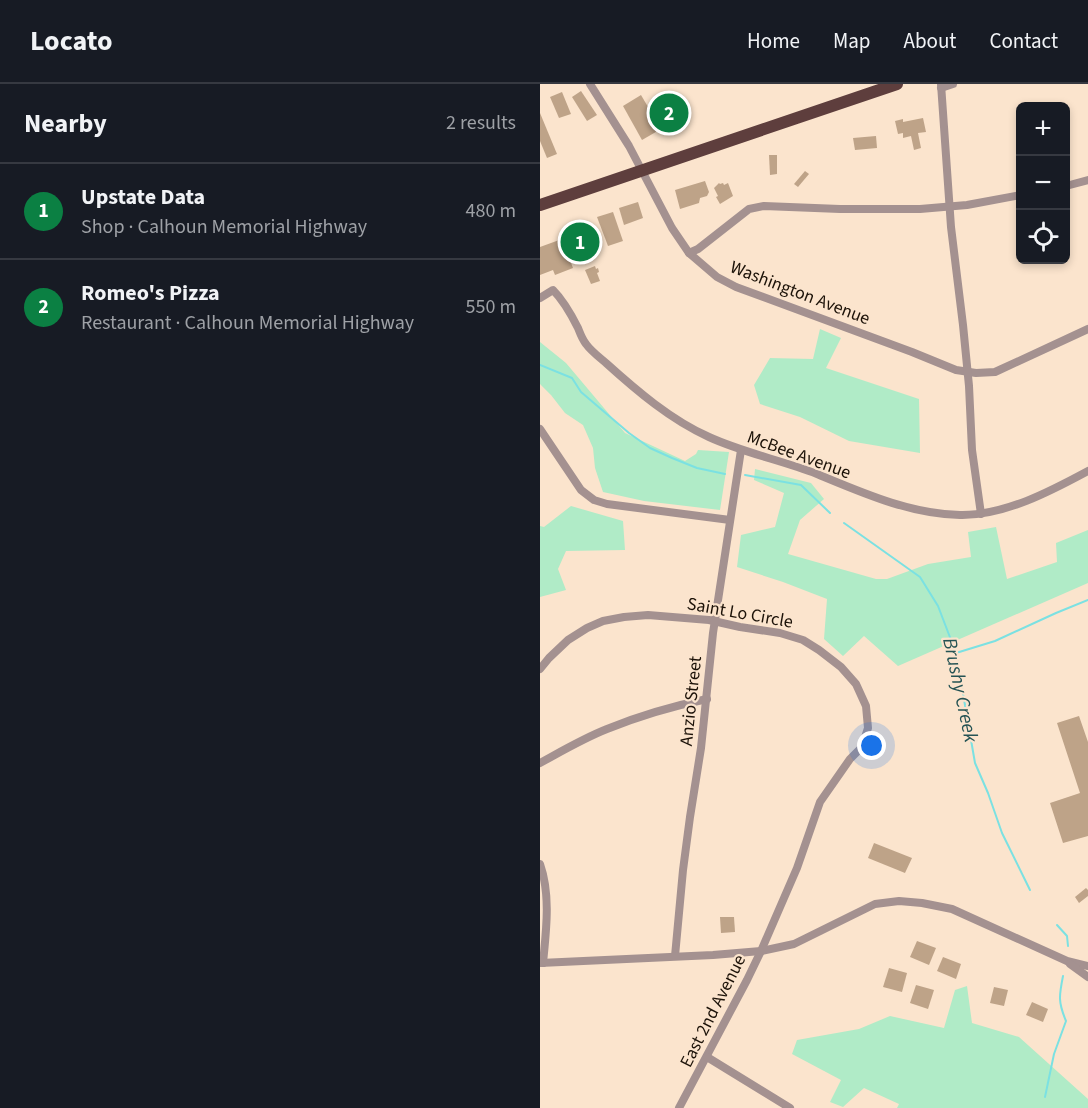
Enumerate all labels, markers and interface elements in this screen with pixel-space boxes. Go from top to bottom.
text: Locato [30,21,112,61]
text: Home [747,26,800,56]
text: Map [833,26,871,56]
text: About [904,26,956,56]
text: Contact [989,26,1058,56]
pin: 2 [650,90,688,135]
map controls [1016,102,1070,264]
button: + [1016,102,1070,156]
text: Nearby [24,105,107,142]
text: 2 results [446,109,516,137]
button: − [1016,156,1070,210]
text: Upstate Data [81,181,205,213]
text: 1 [38,197,49,225]
text: 480 m [466,197,516,225]
button: locate [1016,210,1070,264]
text: Shop · Calhoun Memorial Highway [81,213,367,241]
pin: 1 [560,220,600,264]
street label: Washington Avenue [726,255,874,331]
text: Romeo's Pizza [81,277,220,309]
text: 2 [38,293,49,321]
text: 550 m [466,293,516,321]
text: Restaurant · Calhoun Memorial Highway [81,309,414,337]
street label: McBee Avenue [744,425,854,485]
street label: Saint Lo Circle [685,591,795,635]
water label: Brushy Creek [935,635,985,745]
street label: Anzio Street [674,655,708,747]
your location [857,731,886,760]
street label: East 2nd Avenue [674,950,752,1072]

